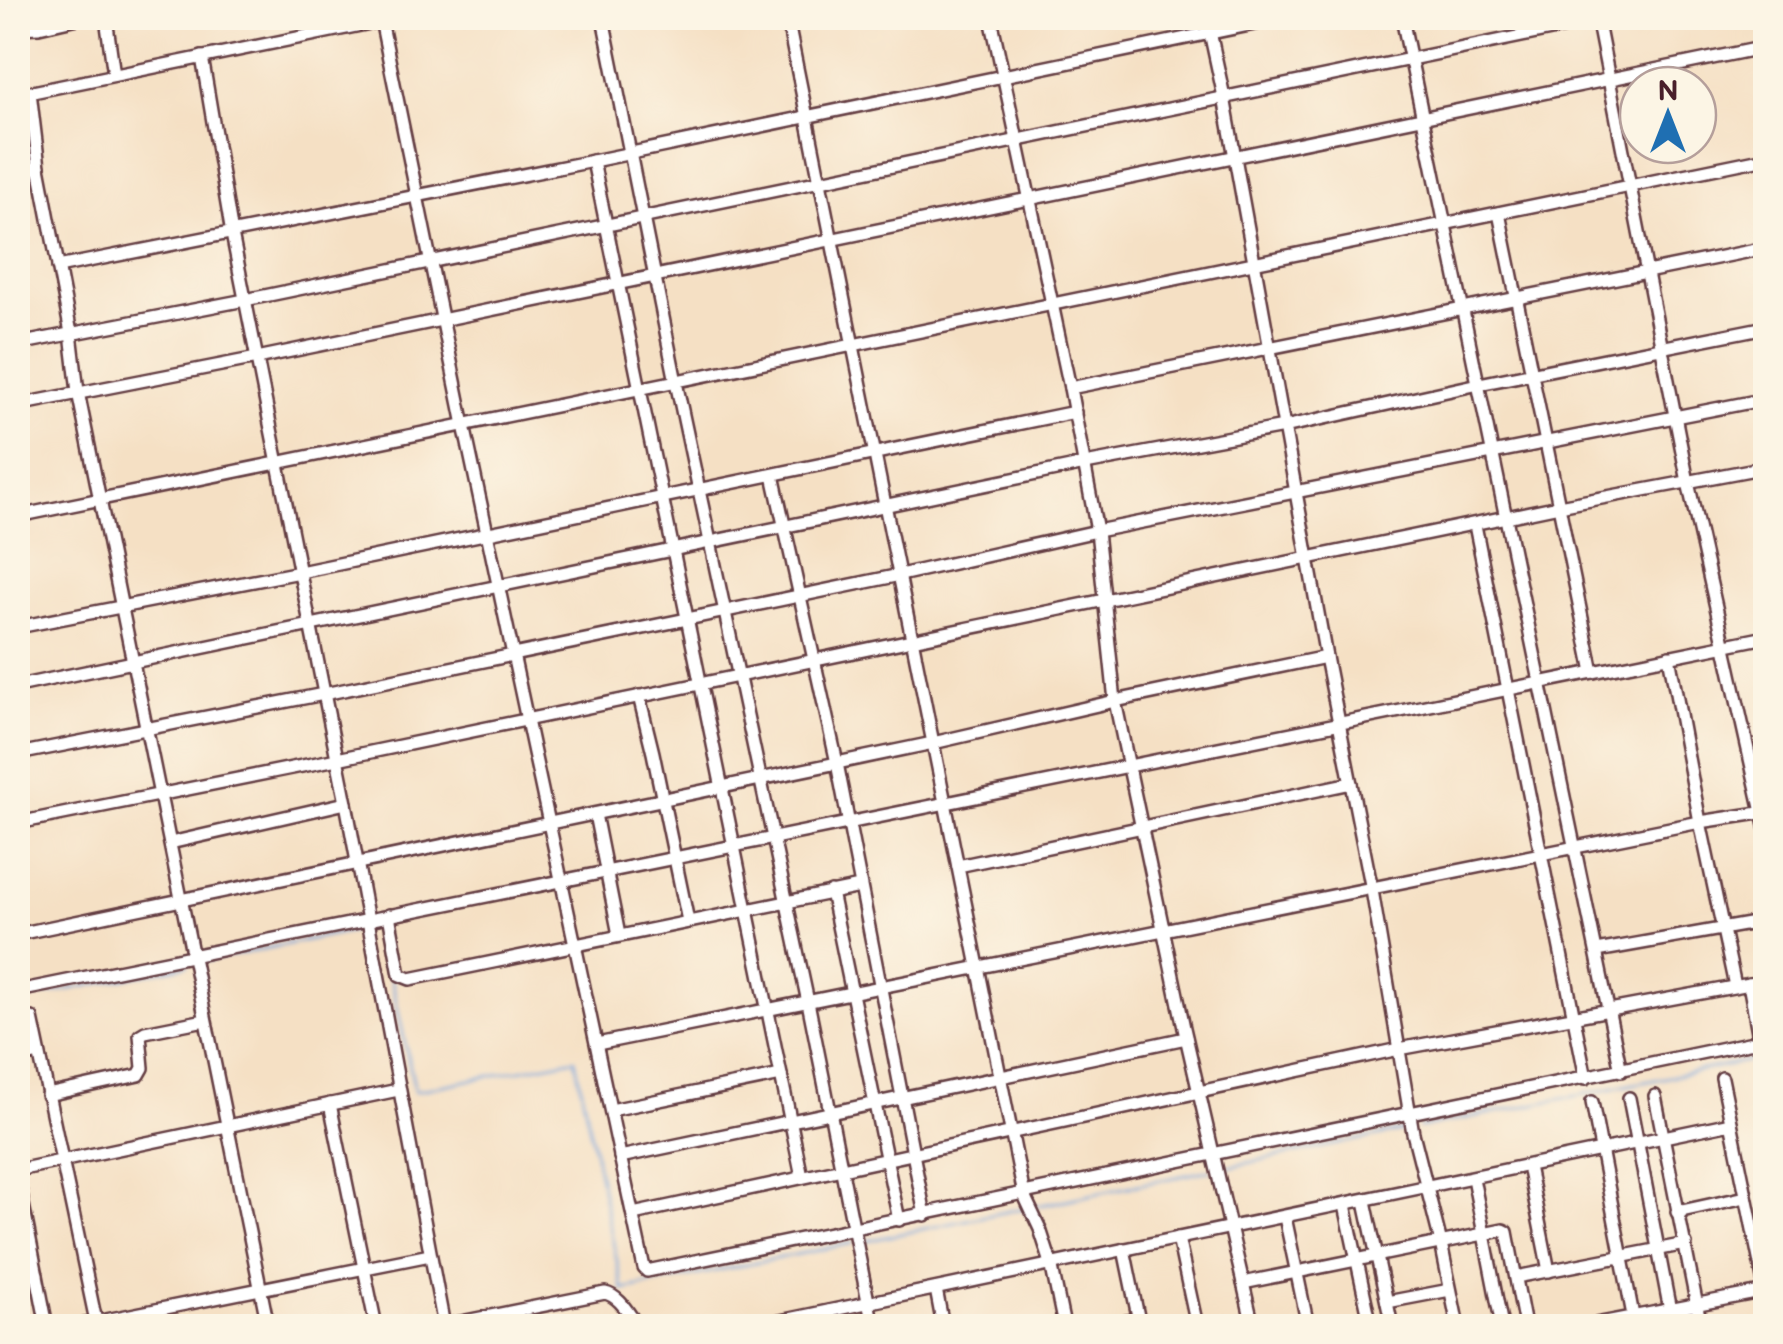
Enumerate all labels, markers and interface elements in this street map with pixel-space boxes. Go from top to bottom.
north arrow [1618,65,1718,165]
text: N [1657,75,1679,108]

